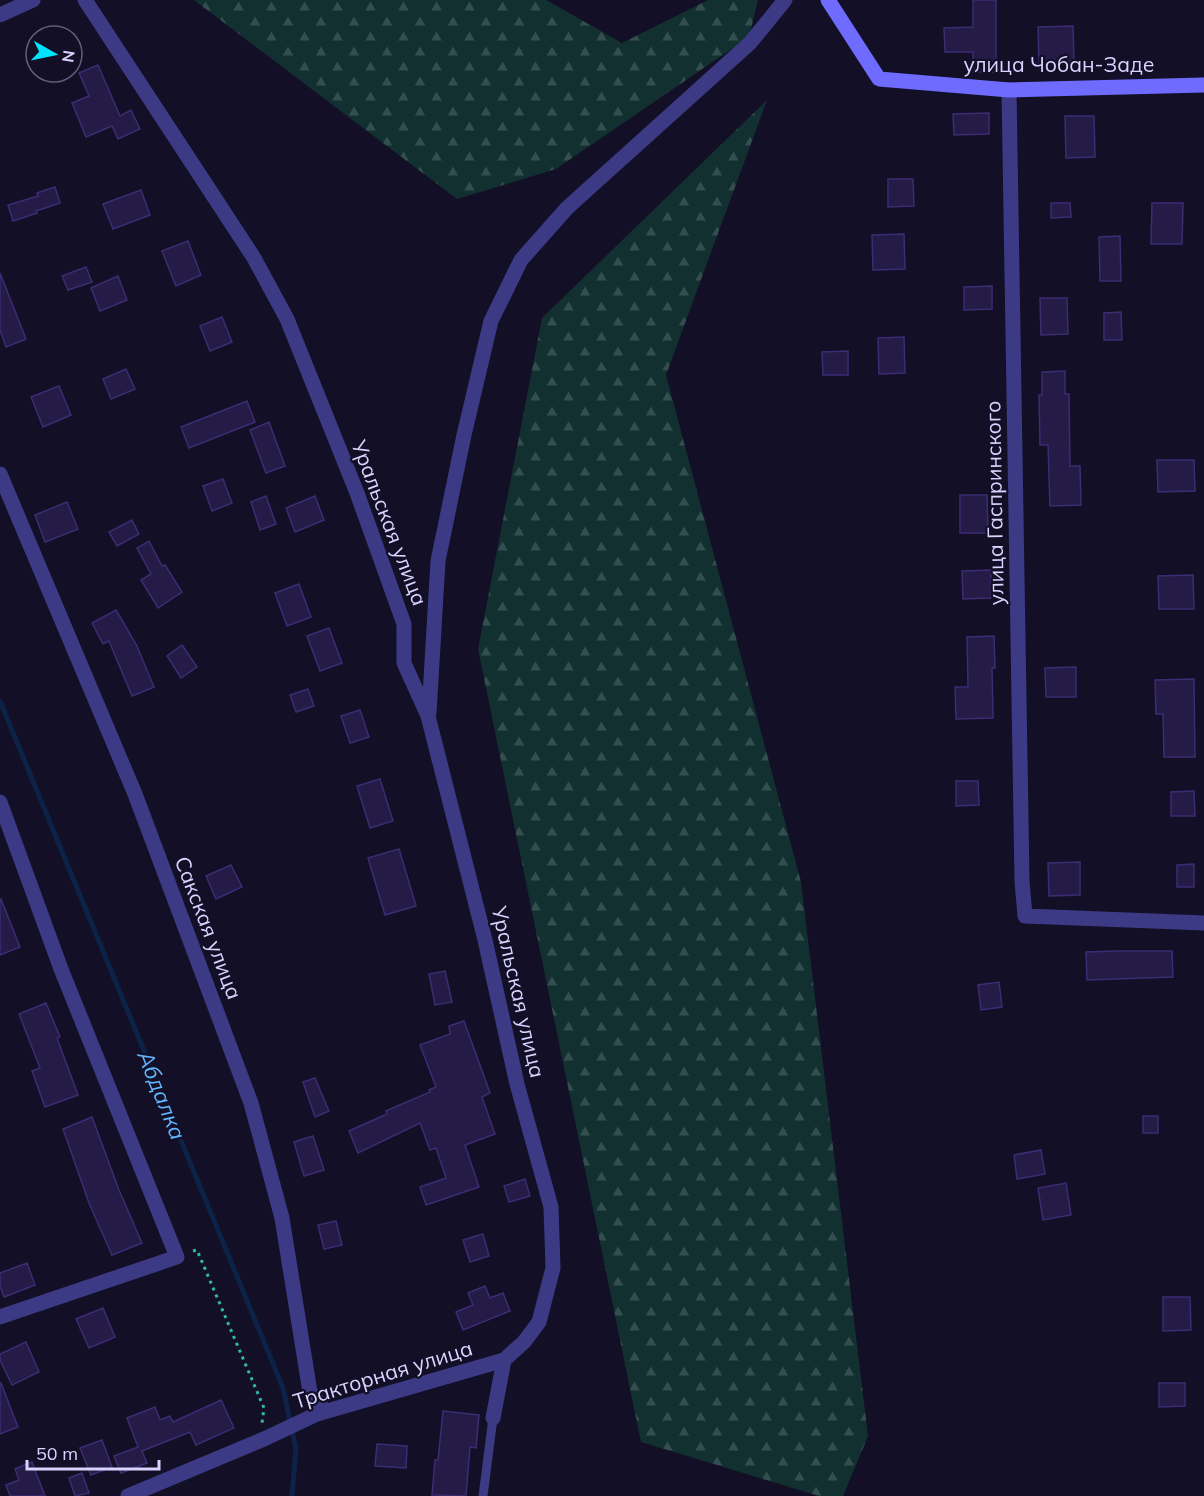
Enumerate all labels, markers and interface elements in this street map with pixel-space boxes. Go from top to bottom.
north arrow [24,24,84,84]
text: N [58,49,80,64]
street label: улица Чобан-Заде [964,51,1154,77]
street label: улица Гаспринского [979,400,1009,606]
street label: Уральская улица [346,435,433,609]
street label: Сакская улица [170,852,248,1003]
street label: Уральская улица [486,902,551,1080]
water label: Абдалка [131,1045,192,1144]
street label: Тракторная улица [290,1334,475,1414]
scale bar [27,1433,159,1471]
text: 50 m [36,1442,78,1465]

